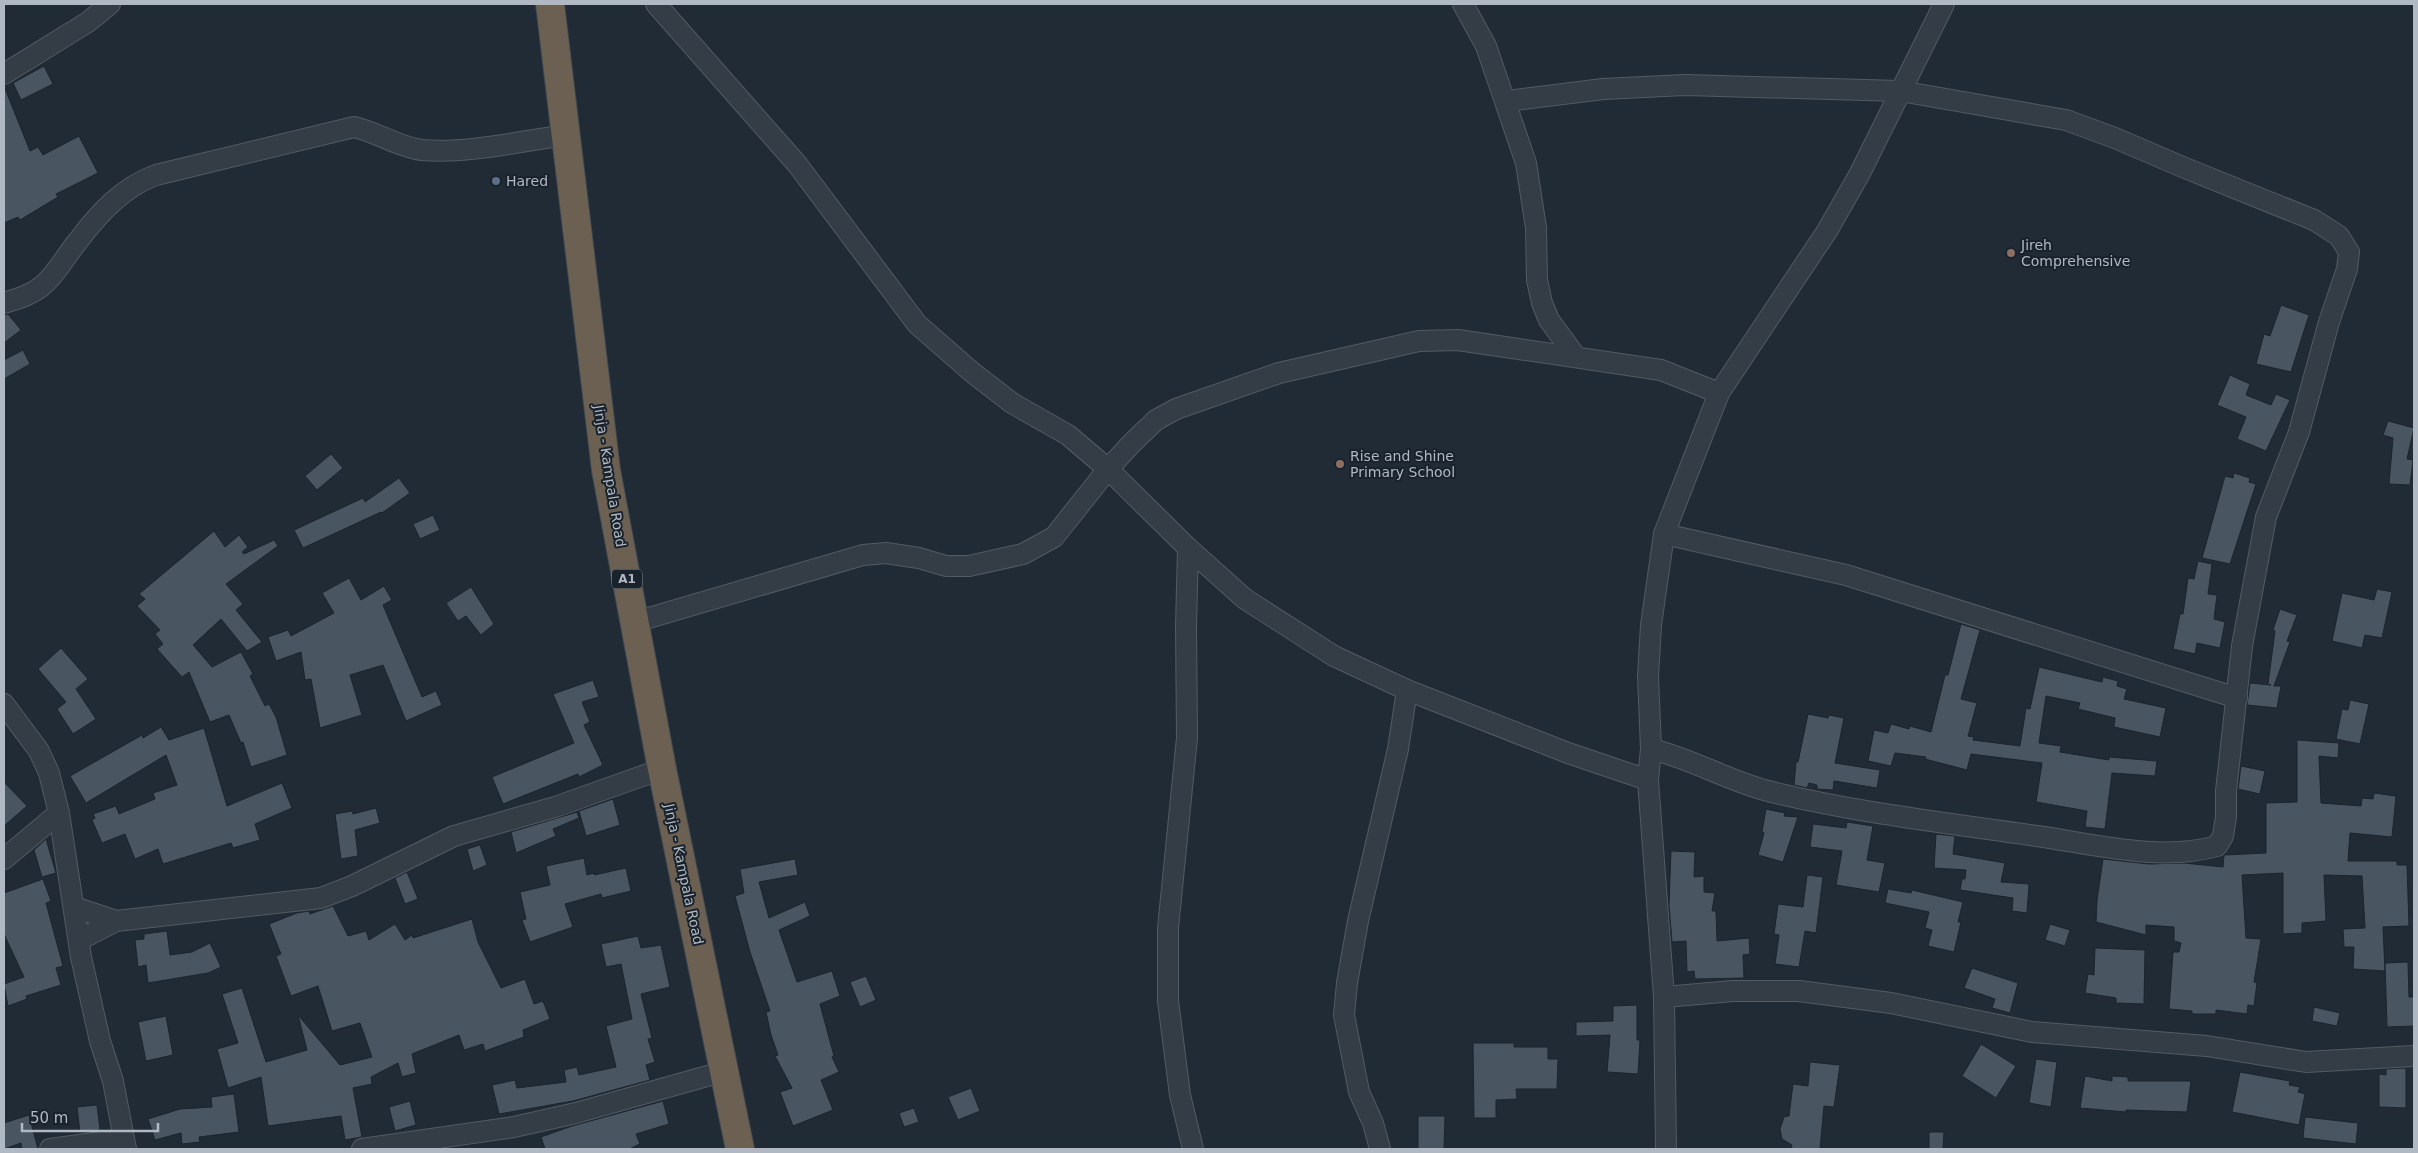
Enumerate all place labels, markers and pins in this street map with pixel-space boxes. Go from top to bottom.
place label: Hared [506,173,548,189]
marker: Hared [490,175,502,187]
place label: Jireh Comprehensive [2020,237,2130,269]
marker: Jireh Comprehensive [2005,247,2017,259]
place label: Rise and Shine Primary School [1350,448,1455,480]
marker: Rise and Shine Primary School [1334,458,1346,470]

